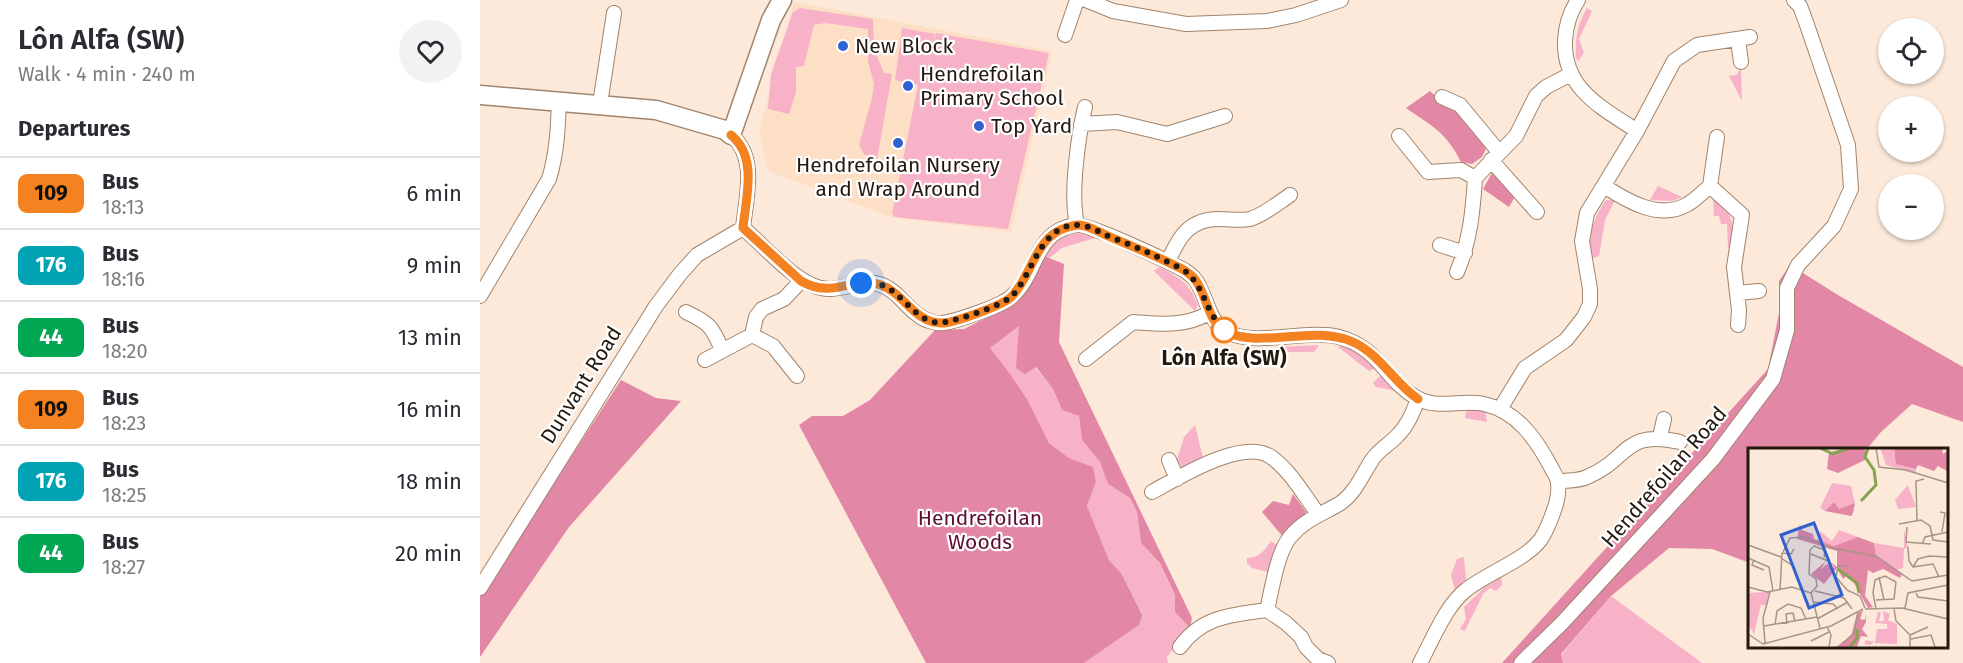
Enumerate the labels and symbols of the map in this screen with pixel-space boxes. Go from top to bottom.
place label: New Block [855,33,954,59]
marker: New Block [836,39,850,53]
place label: Hendrefoilan Primary School [920,61,1064,111]
marker: Hendrefoilan Primary School [901,79,915,93]
place label: Top Yard [991,113,1072,139]
marker: Top Yard [972,119,986,133]
marker: Hendrefoilan Nursery and Wrap Around [891,136,905,150]
place label: Hendrefoilan Nursery and Wrap Around [796,152,1001,202]
your location [846,268,876,298]
marker: Lôn Alfa (SW) [1211,317,1237,343]
street label: Dunvant Road [535,322,627,448]
place label: Lôn Alfa (SW) [1162,345,1287,371]
street label: Hendrefoilan Road [1596,401,1732,553]
inset map [1748,448,1948,648]
park label: Hendrefoilan Woods [918,505,1042,555]

